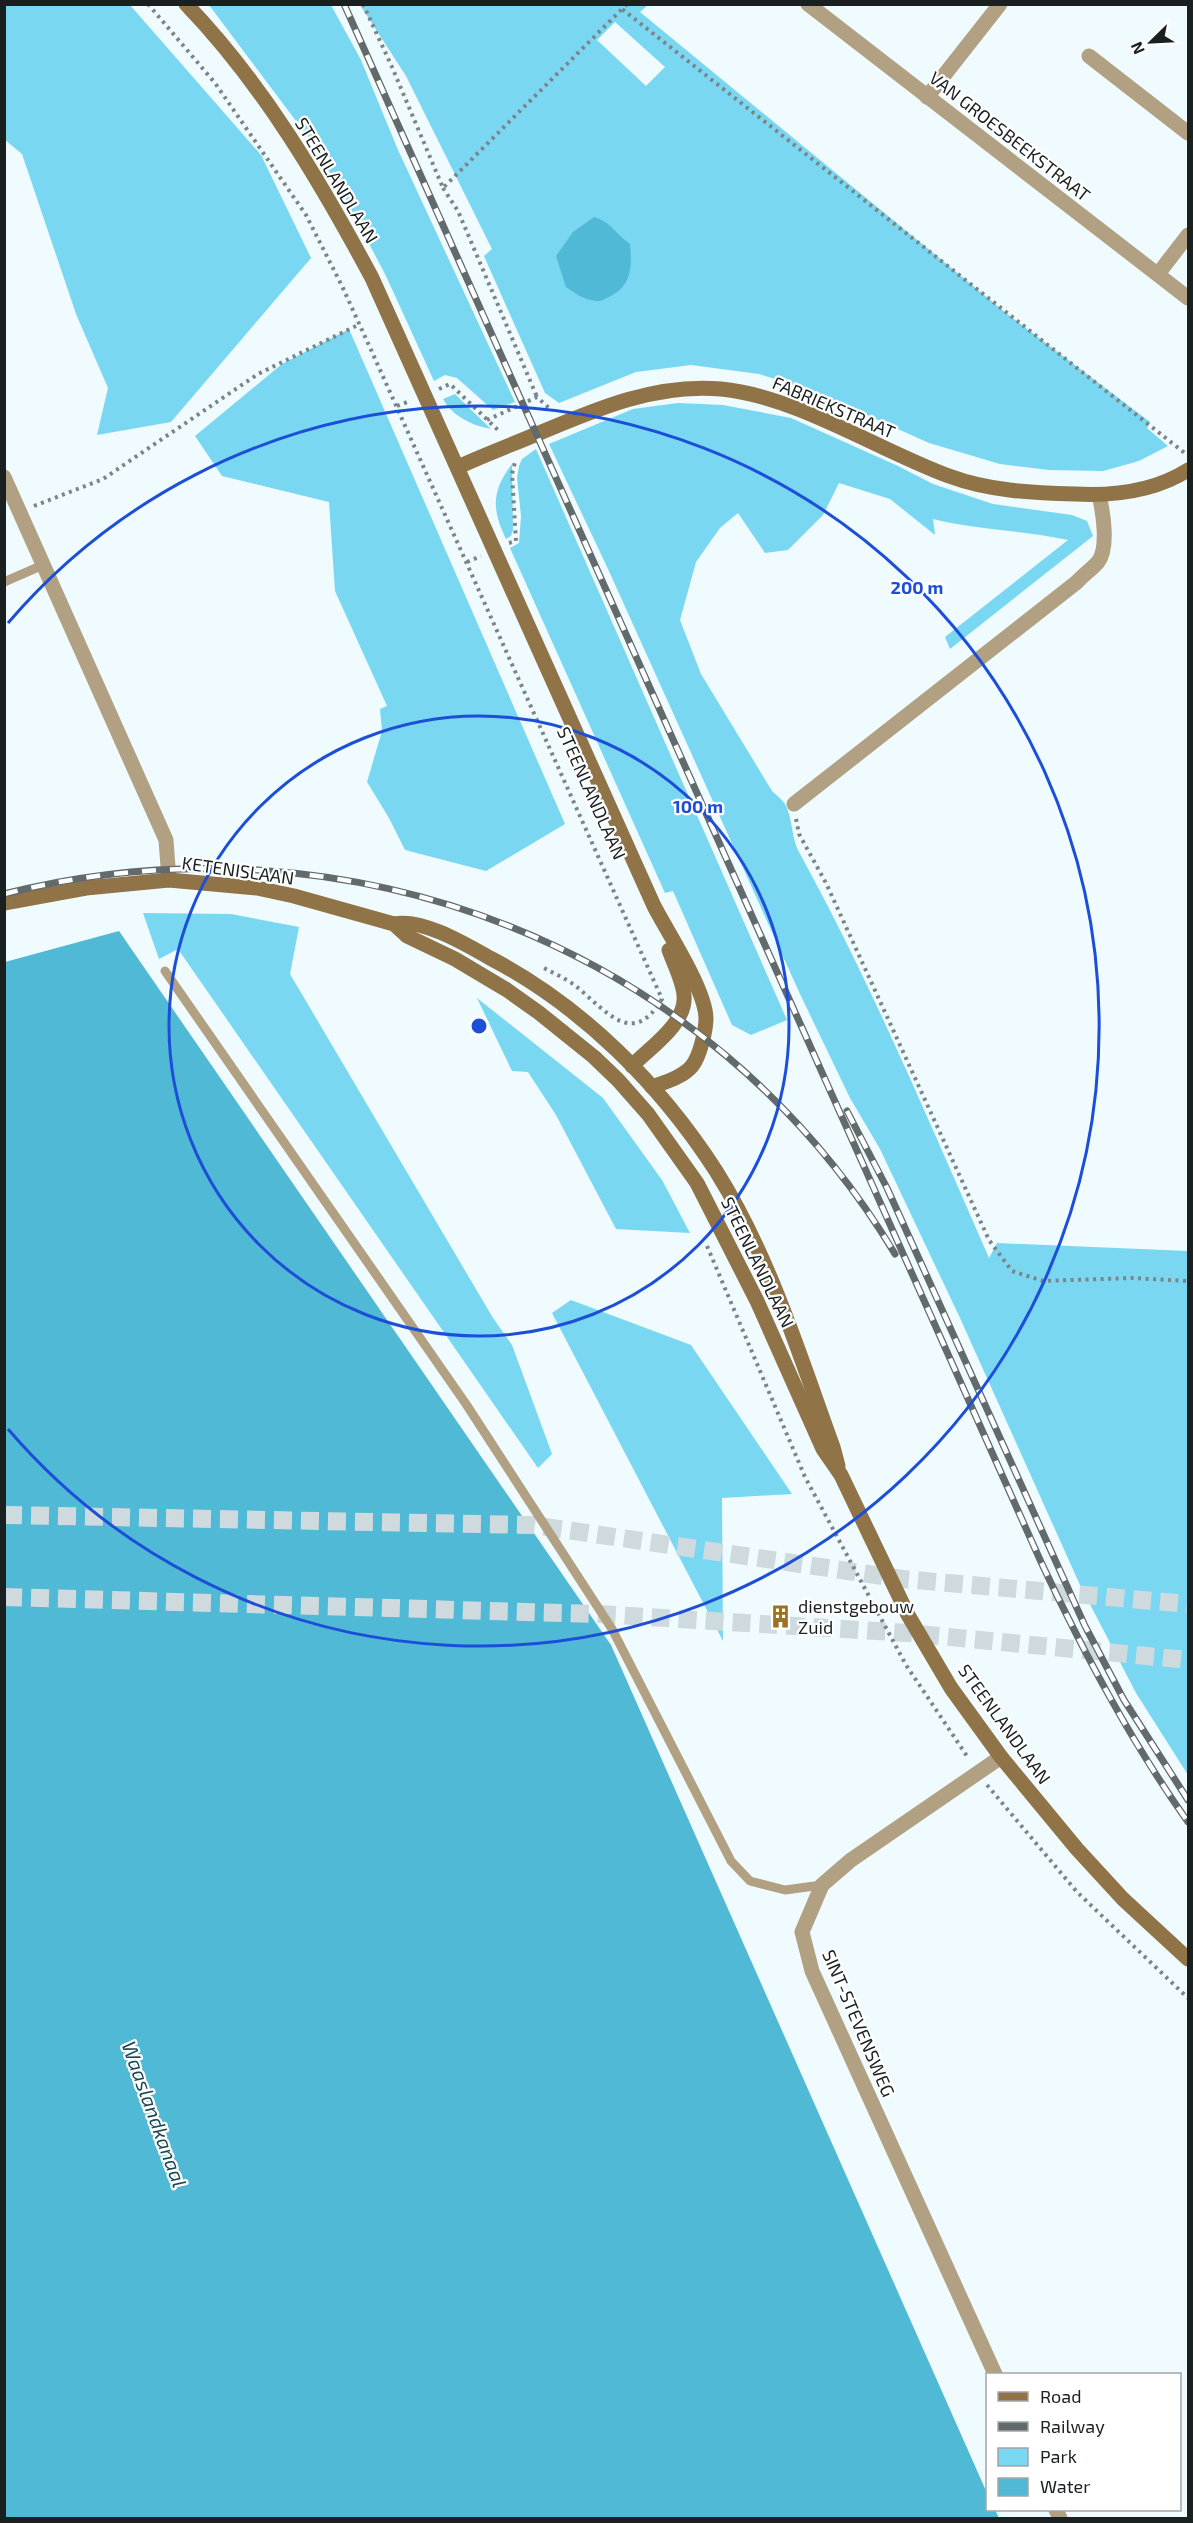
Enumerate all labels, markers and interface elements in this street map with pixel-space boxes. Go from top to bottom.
north arrow [1121,12,1181,72]
text: N [1126,39,1148,57]
street label: VAN GROESBEEKSTRAAT [925,66,1095,206]
street label: STEENLANDLAAN [291,113,383,247]
street label: FABRIEKSTRAAT [769,371,899,443]
text: 200 m [891,576,943,598]
street label: STEENLANDLAAN [553,723,631,863]
text: 100 m [673,795,723,817]
street label: KETENISLAAN [181,851,295,889]
centre of rings [469,1016,489,1036]
street label: STEENLANDLAAN [717,1193,799,1331]
place label: dienstgebouw Zuid [798,1595,914,1638]
building icon: dienstgebouw Zuid [767,1603,793,1629]
street label: STEENLANDLAAN [954,1660,1056,1788]
street label: SINT-STEVENSWEG [818,1946,900,2100]
water label: Waaslandkanaal [117,2038,193,2190]
legend [986,2373,1181,2511]
text: Road [1040,2385,1081,2407]
text: Railway [1040,2415,1105,2437]
text: Park [1040,2445,1077,2467]
text: Water [1040,2475,1090,2497]

